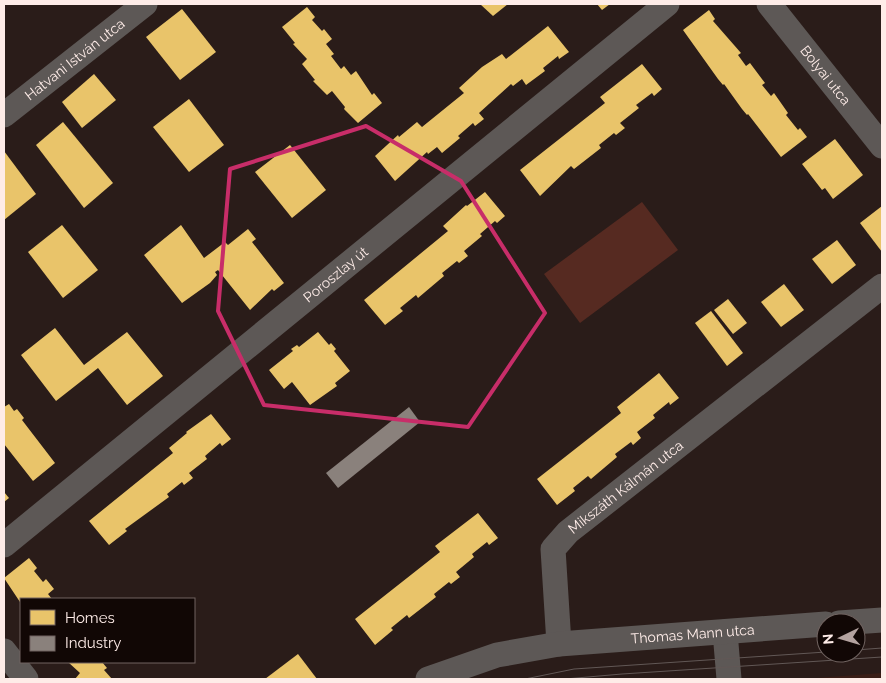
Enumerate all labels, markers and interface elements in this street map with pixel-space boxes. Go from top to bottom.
street label: Hatvani István utca [22,15,128,103]
street label: Bolyai utca [797,42,854,108]
street label: Poroszlay út [300,243,371,305]
street label: Mikszáth Kálmán utca [565,437,686,537]
legend [20,598,195,663]
text: Homes [65,609,115,627]
north arrow [816,613,866,663]
street label: Thomas Mann utca [630,621,755,647]
text: N [820,633,836,645]
text: Industry [65,634,121,652]

